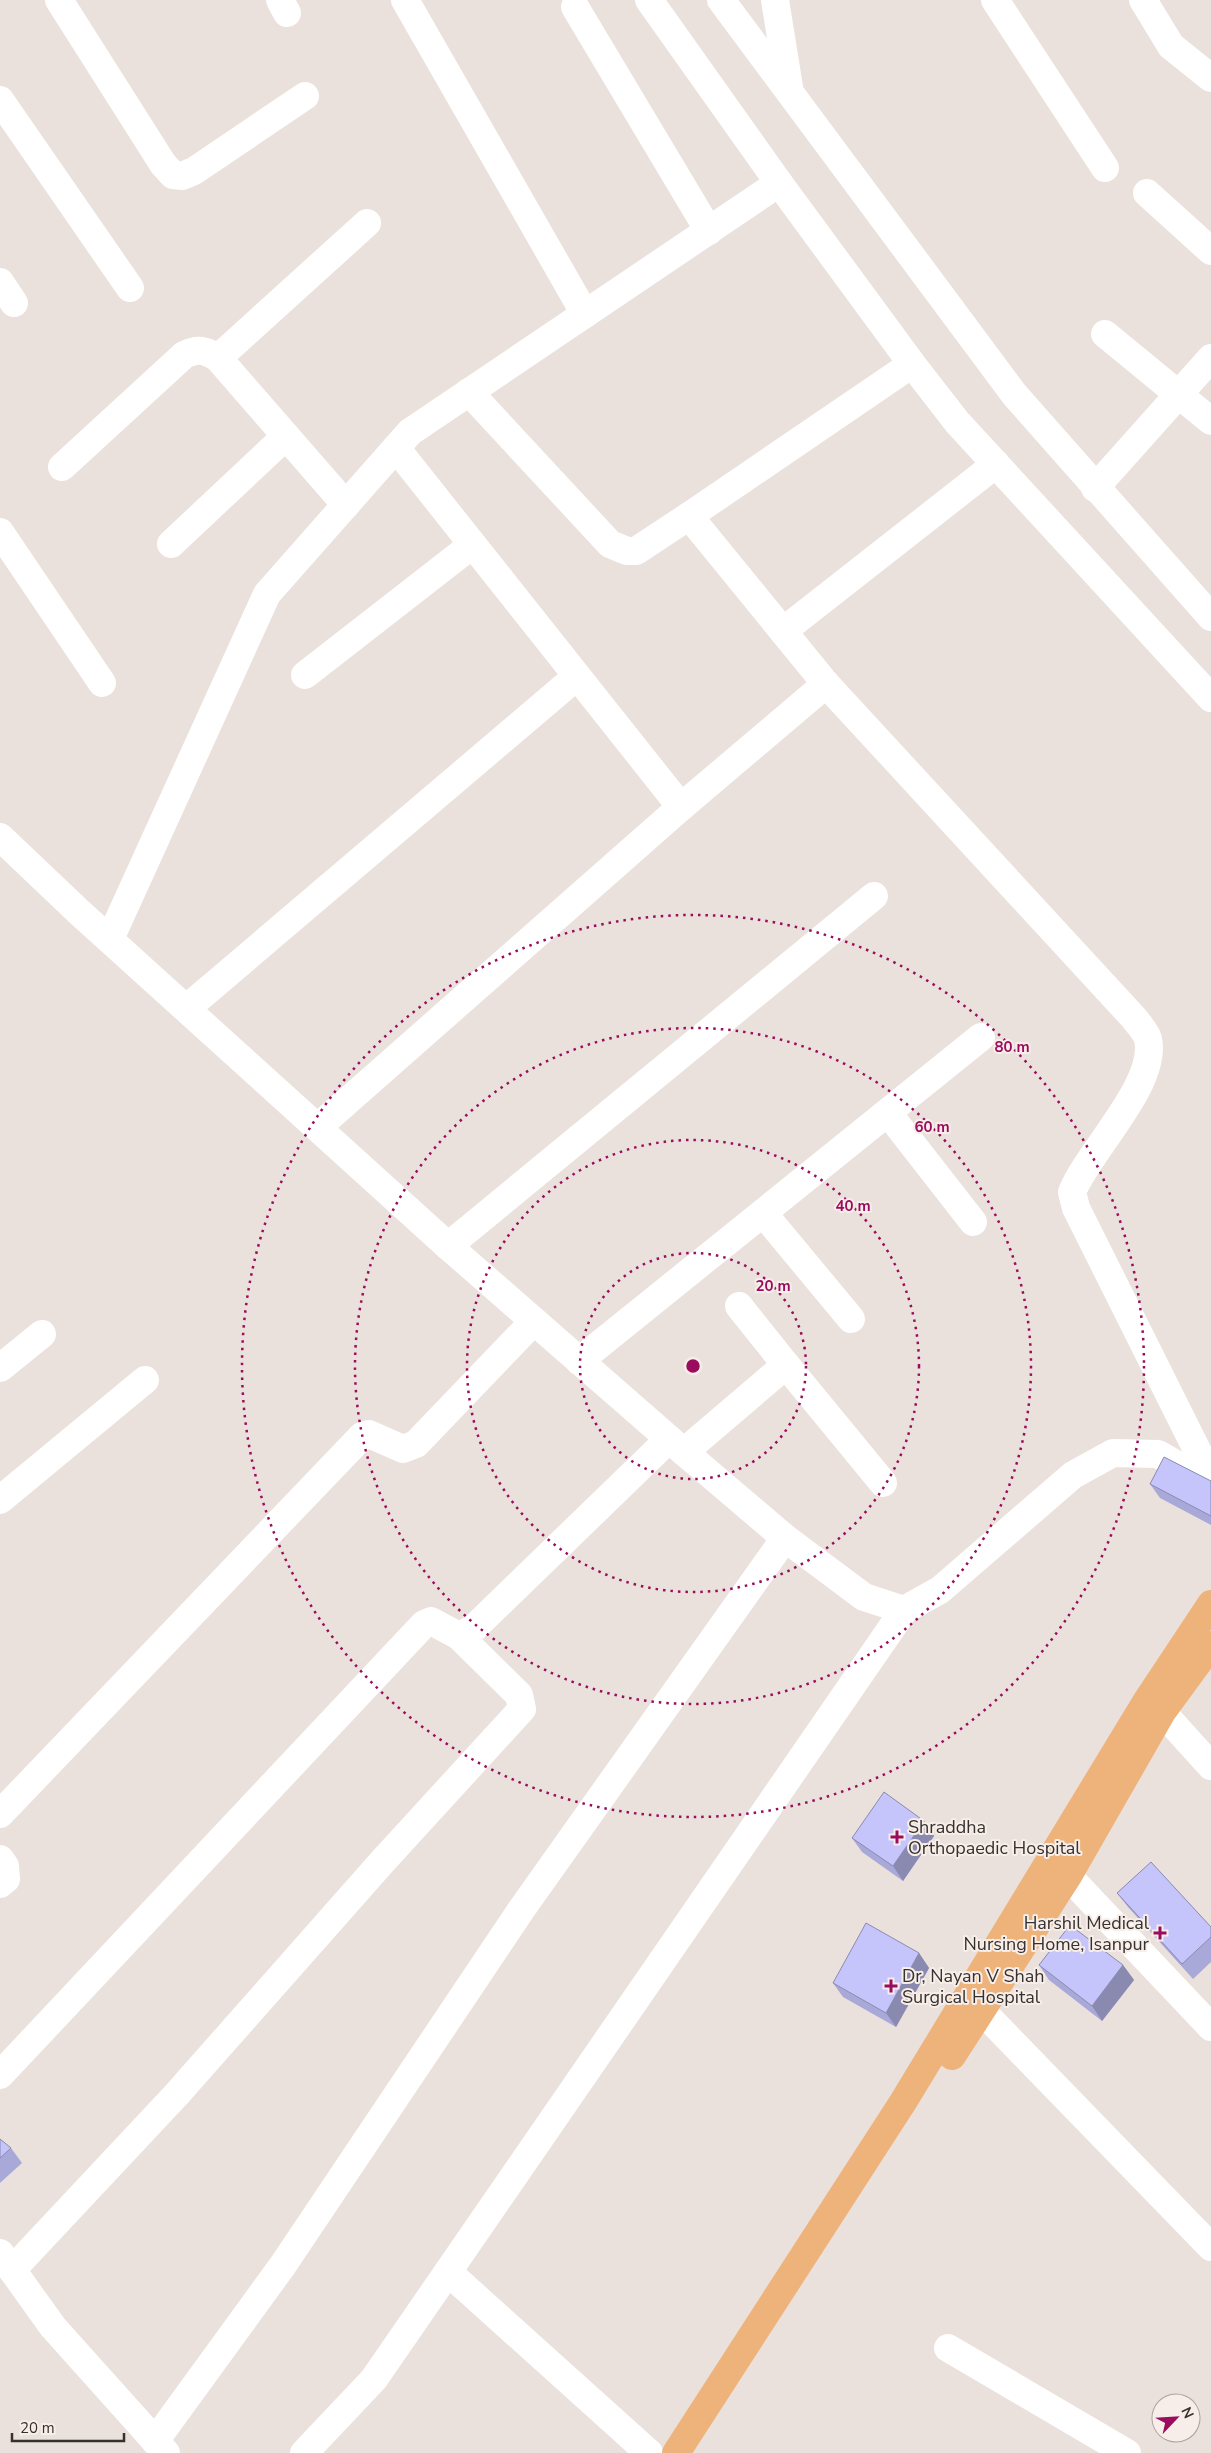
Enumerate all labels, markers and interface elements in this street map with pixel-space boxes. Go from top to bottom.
text: 80 m [994,1037,1030,1057]
text: 60 m [914,1117,950,1137]
text: 40 m [835,1196,871,1216]
text: 20 m [755,1276,791,1296]
centre of rings [684,1357,702,1375]
place label: Shraddha Orthopaedic Hospital [908,1815,1081,1860]
marker: Shraddha Orthopaedic Hospital [890,1830,904,1844]
place label: Harshil Medical Nursing Home, Isanpur [964,1911,1150,1956]
marker: Harshil Medical Nursing Home, Isanpur [1153,1926,1167,1940]
place label: Dr, Nayan V Shah Surgical Hospital [902,1964,1044,2009]
marker: Dr, Nayan V Shah Surgical Hospital [884,1979,898,1993]
north arrow [1151,2393,1201,2443]
text: N [1177,2404,1198,2421]
scale bar [12,2410,125,2442]
text: 20 m [20,2418,55,2438]

